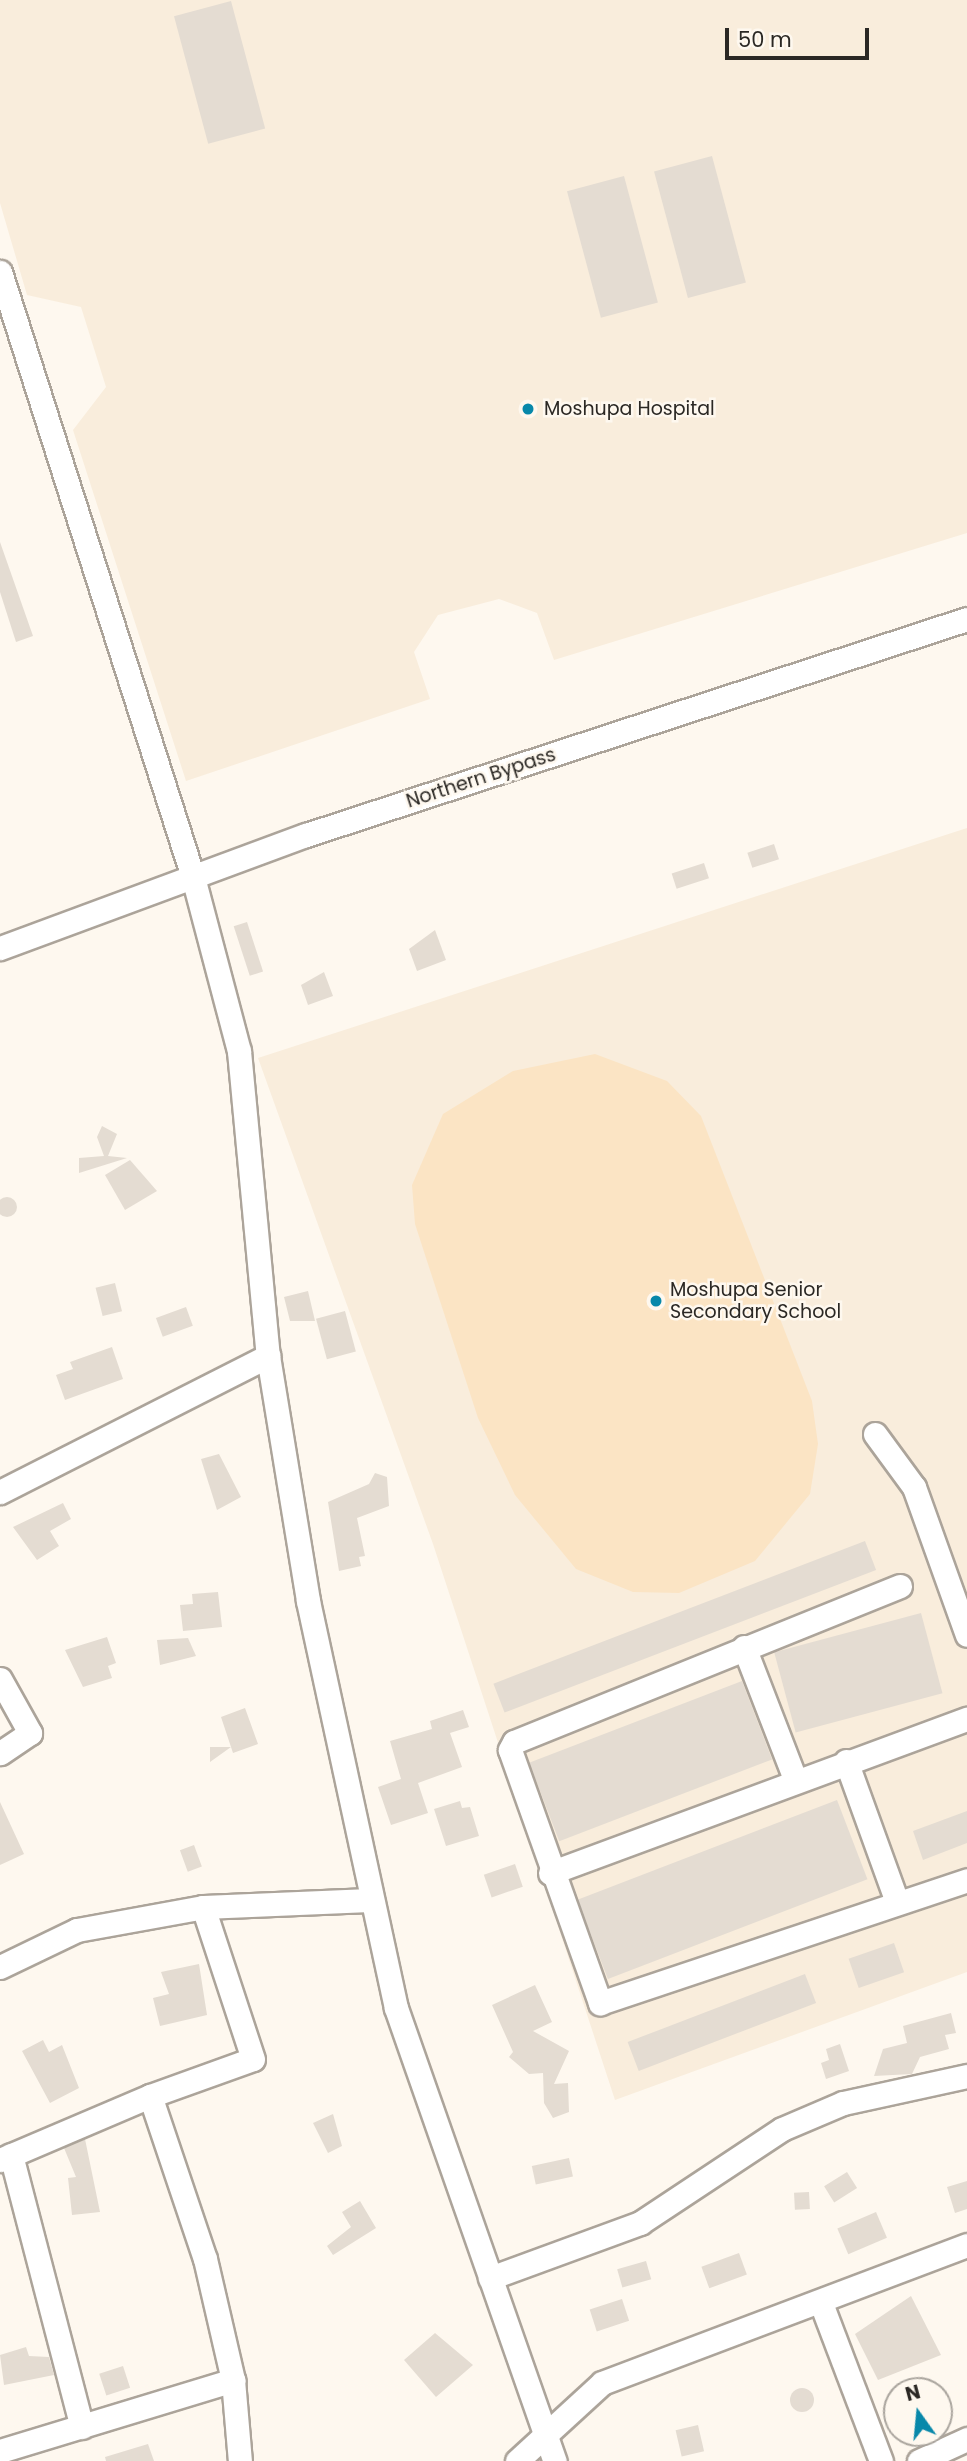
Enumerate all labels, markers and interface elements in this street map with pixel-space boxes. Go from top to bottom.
scale bar [729,14,872,58]
text: 50 m [738,25,792,54]
place label: Moshupa Hospital [544,398,715,420]
marker: Moshupa Hospital [518,399,538,419]
street label: Northern Bypass [403,743,559,813]
place label: Moshupa Senior Secondary School [670,1279,841,1323]
marker: Moshupa Senior Secondary School [648,1293,664,1309]
north arrow [883,2377,953,2447]
text: N [903,2378,923,2408]

